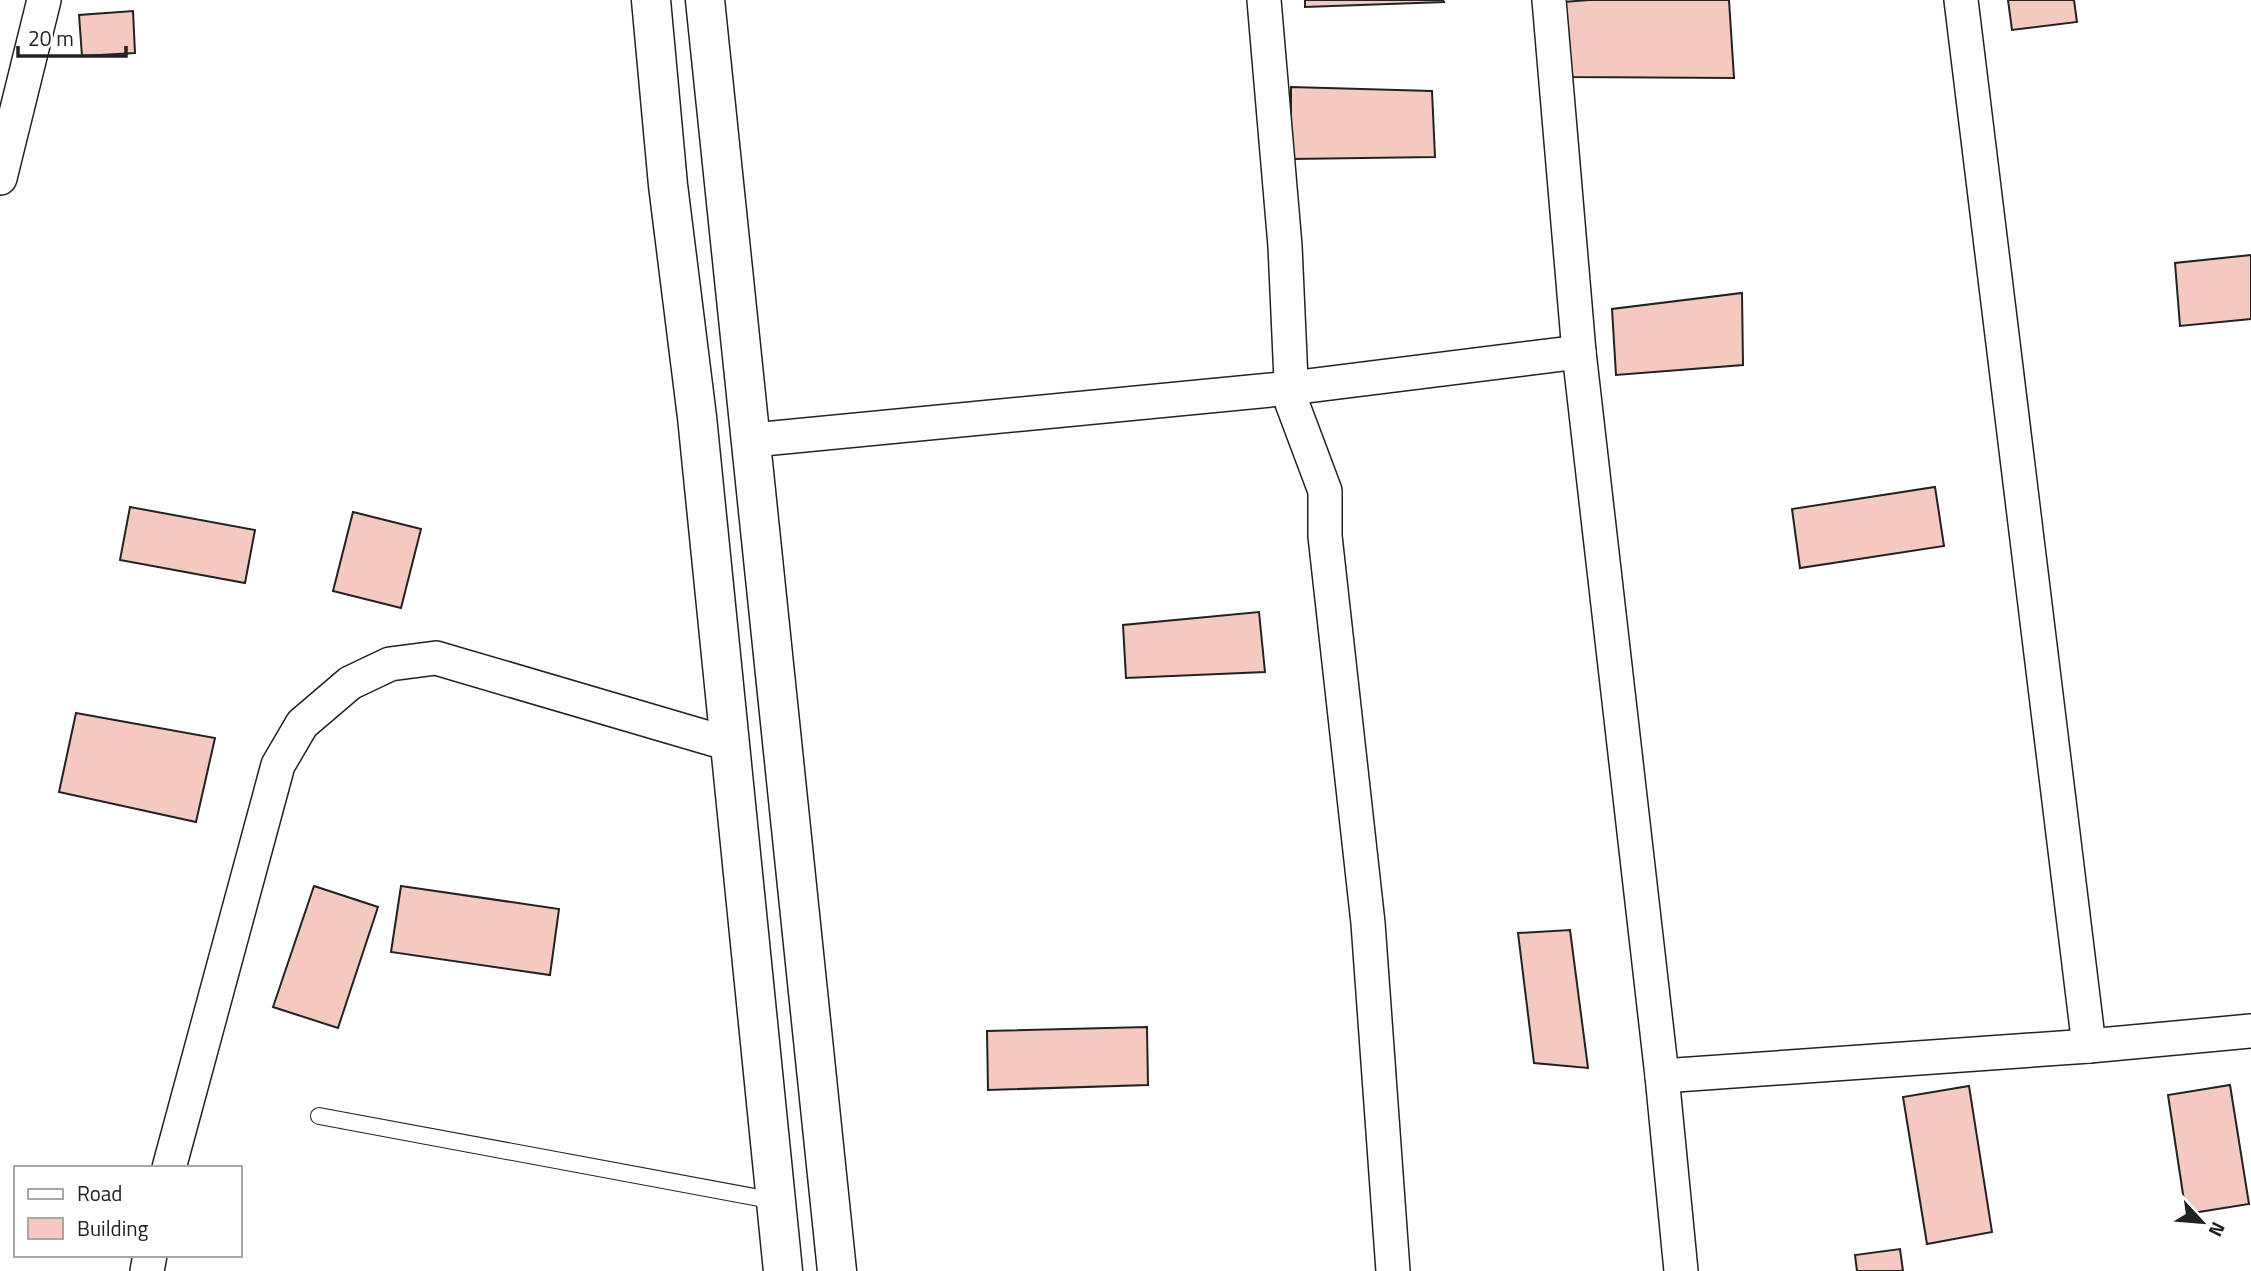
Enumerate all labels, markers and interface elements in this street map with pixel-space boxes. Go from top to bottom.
scale bar [18,14,126,58]
text: 20 m [28,22,74,54]
legend [14,1166,242,1257]
text: Road [77,1177,122,1209]
north arrow [2167,1187,2237,1257]
text: Building [77,1212,149,1244]
text: N [2202,1217,2234,1242]

